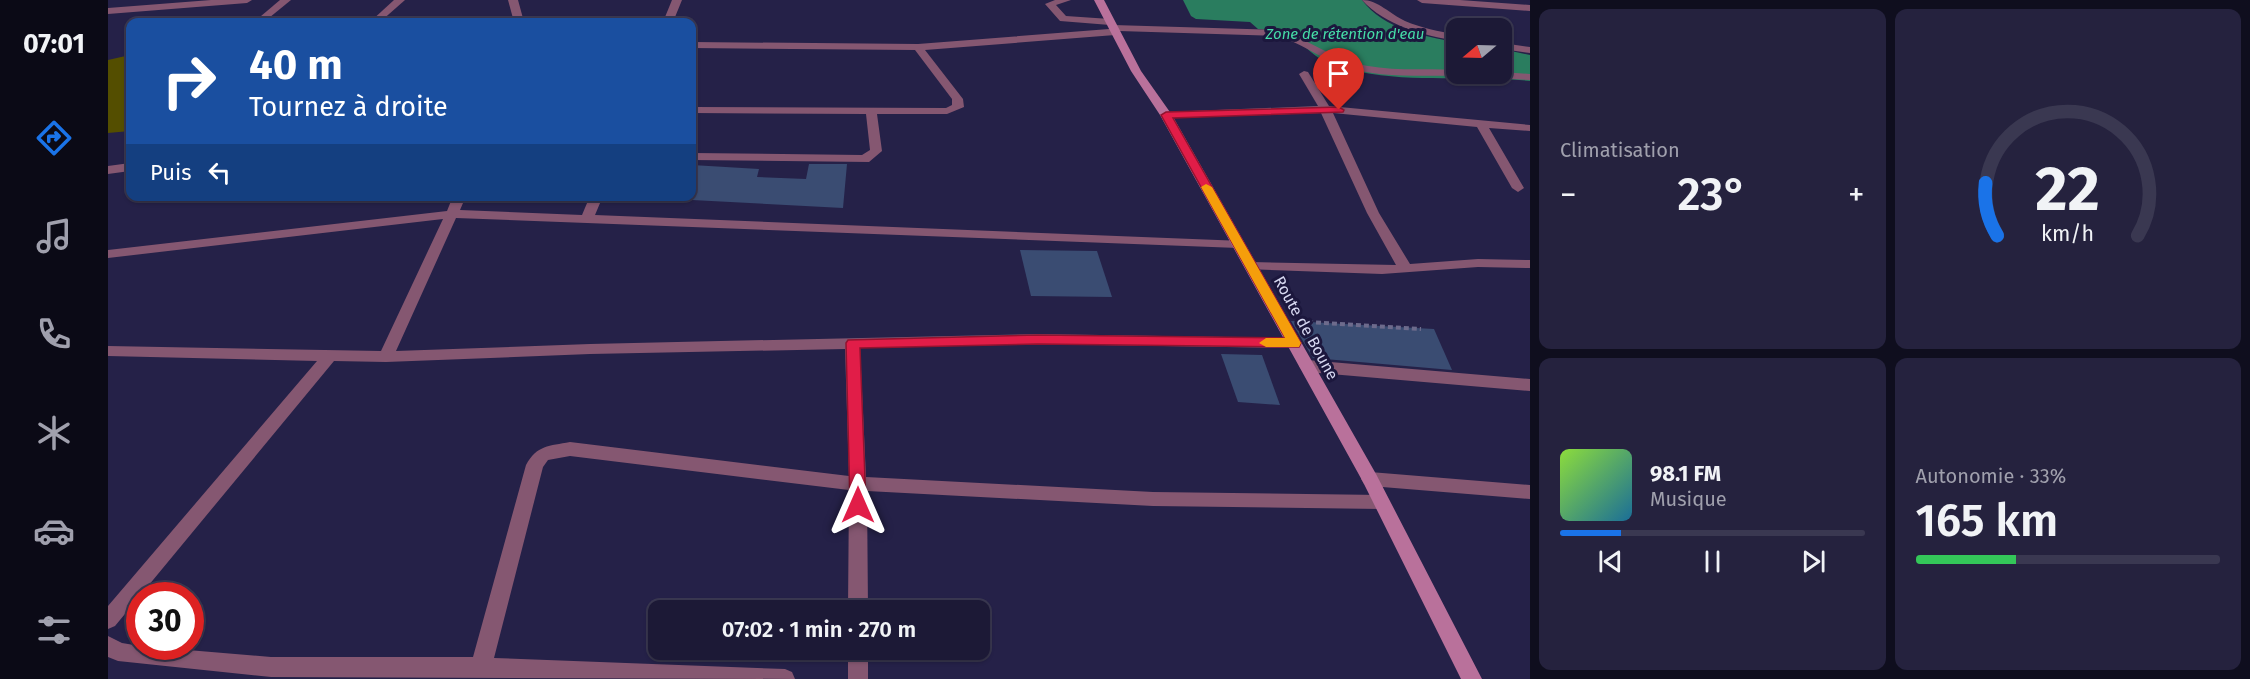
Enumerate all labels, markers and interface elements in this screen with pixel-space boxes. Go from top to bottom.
north arrow [1446,18,1512,84]
map controls [1446,18,1512,84]
water label: Zone de rétention d'eau [1265,25,1424,43]
text: 07:01 [23,28,85,60]
text: 40 m [249,40,343,90]
icon: right [150,42,228,120]
pin [1313,48,1364,110]
icon: arrive [1322,57,1355,90]
text: Tournez à droite [249,91,448,123]
icon: directions [33,117,75,159]
text: Climatisation [1560,138,1680,162]
text: 22 [2035,152,2100,227]
icon: left [203,156,236,189]
text: Puis [150,159,191,186]
text: 23° [1678,168,1747,222]
text: − [1560,175,1577,215]
text: + [1848,175,1865,215]
icon: music [33,215,75,257]
text: km/h [2041,221,2094,247]
street label: Route de Boune [1270,273,1342,383]
icon: phone [33,313,75,355]
icon: climate [33,412,75,454]
text: 98.1 FM [1650,460,1721,487]
text: Autonomie · 33% [1916,464,2066,488]
position arrow [826,473,890,537]
text: Musique [1650,487,1727,511]
text: 165 km [1916,494,2058,548]
icon: car [33,510,75,552]
icon: previous [1594,545,1627,578]
icon: pause [1696,545,1729,578]
icon: next [1797,545,1830,578]
speed limit sign: 30 [126,582,204,660]
icon: filters [33,609,75,651]
text: 07:02 · 1 min · 270 m [722,616,916,643]

